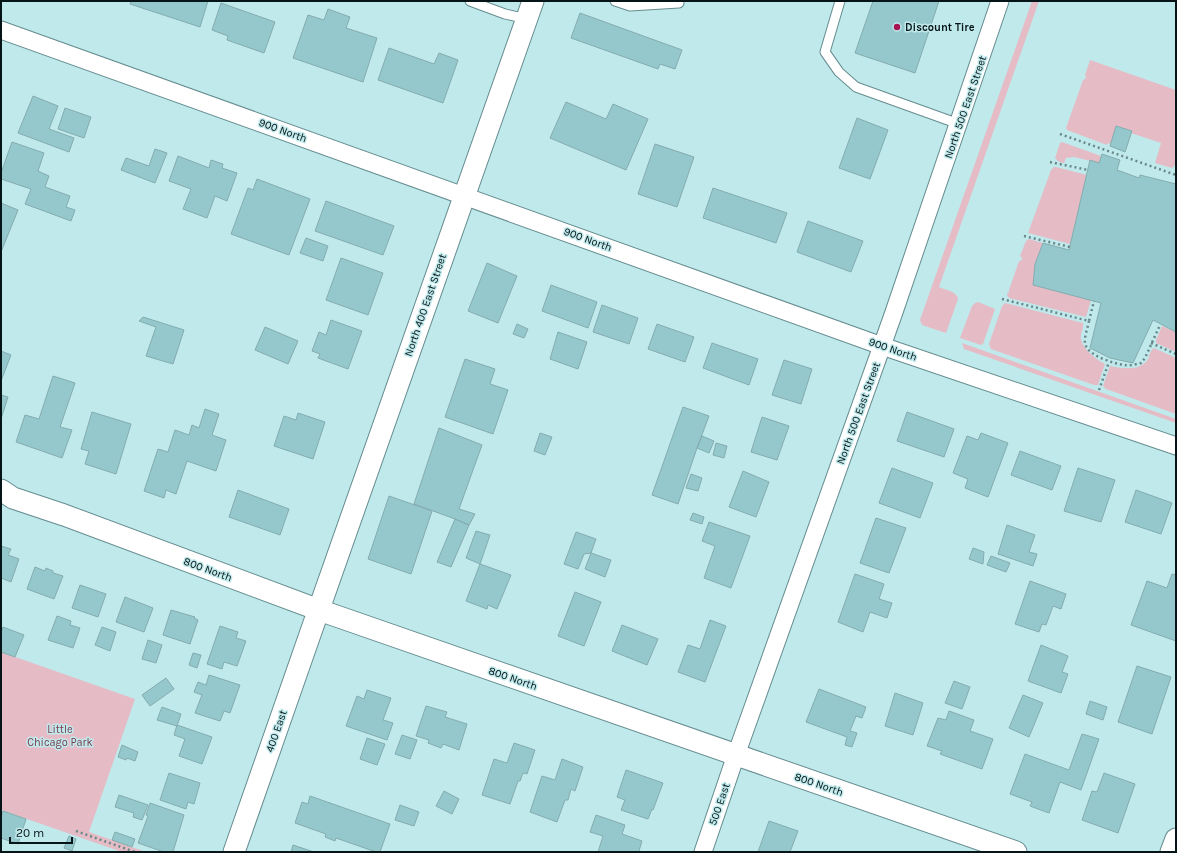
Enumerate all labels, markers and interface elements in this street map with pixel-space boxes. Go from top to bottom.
place label: Discount Tire [905,21,975,34]
marker: Discount Tire [892,22,902,32]
street label: North 500 East Street [942,54,989,160]
street label: 900 North [257,116,309,145]
street label: 900 North [562,225,614,254]
street label: North 400 East Street [402,252,449,358]
street label: 900 North [867,335,919,364]
street label: North 500 East Street [834,360,883,466]
street label: 800 North [182,555,234,584]
street label: 800 North [487,664,539,693]
street label: 400 East [263,708,290,754]
park label: Little Chicago Park [27,723,93,749]
street label: 800 North [793,770,845,799]
street label: 500 East [706,781,733,827]
scale bar [10,819,72,845]
text: 20 m [16,826,44,840]

